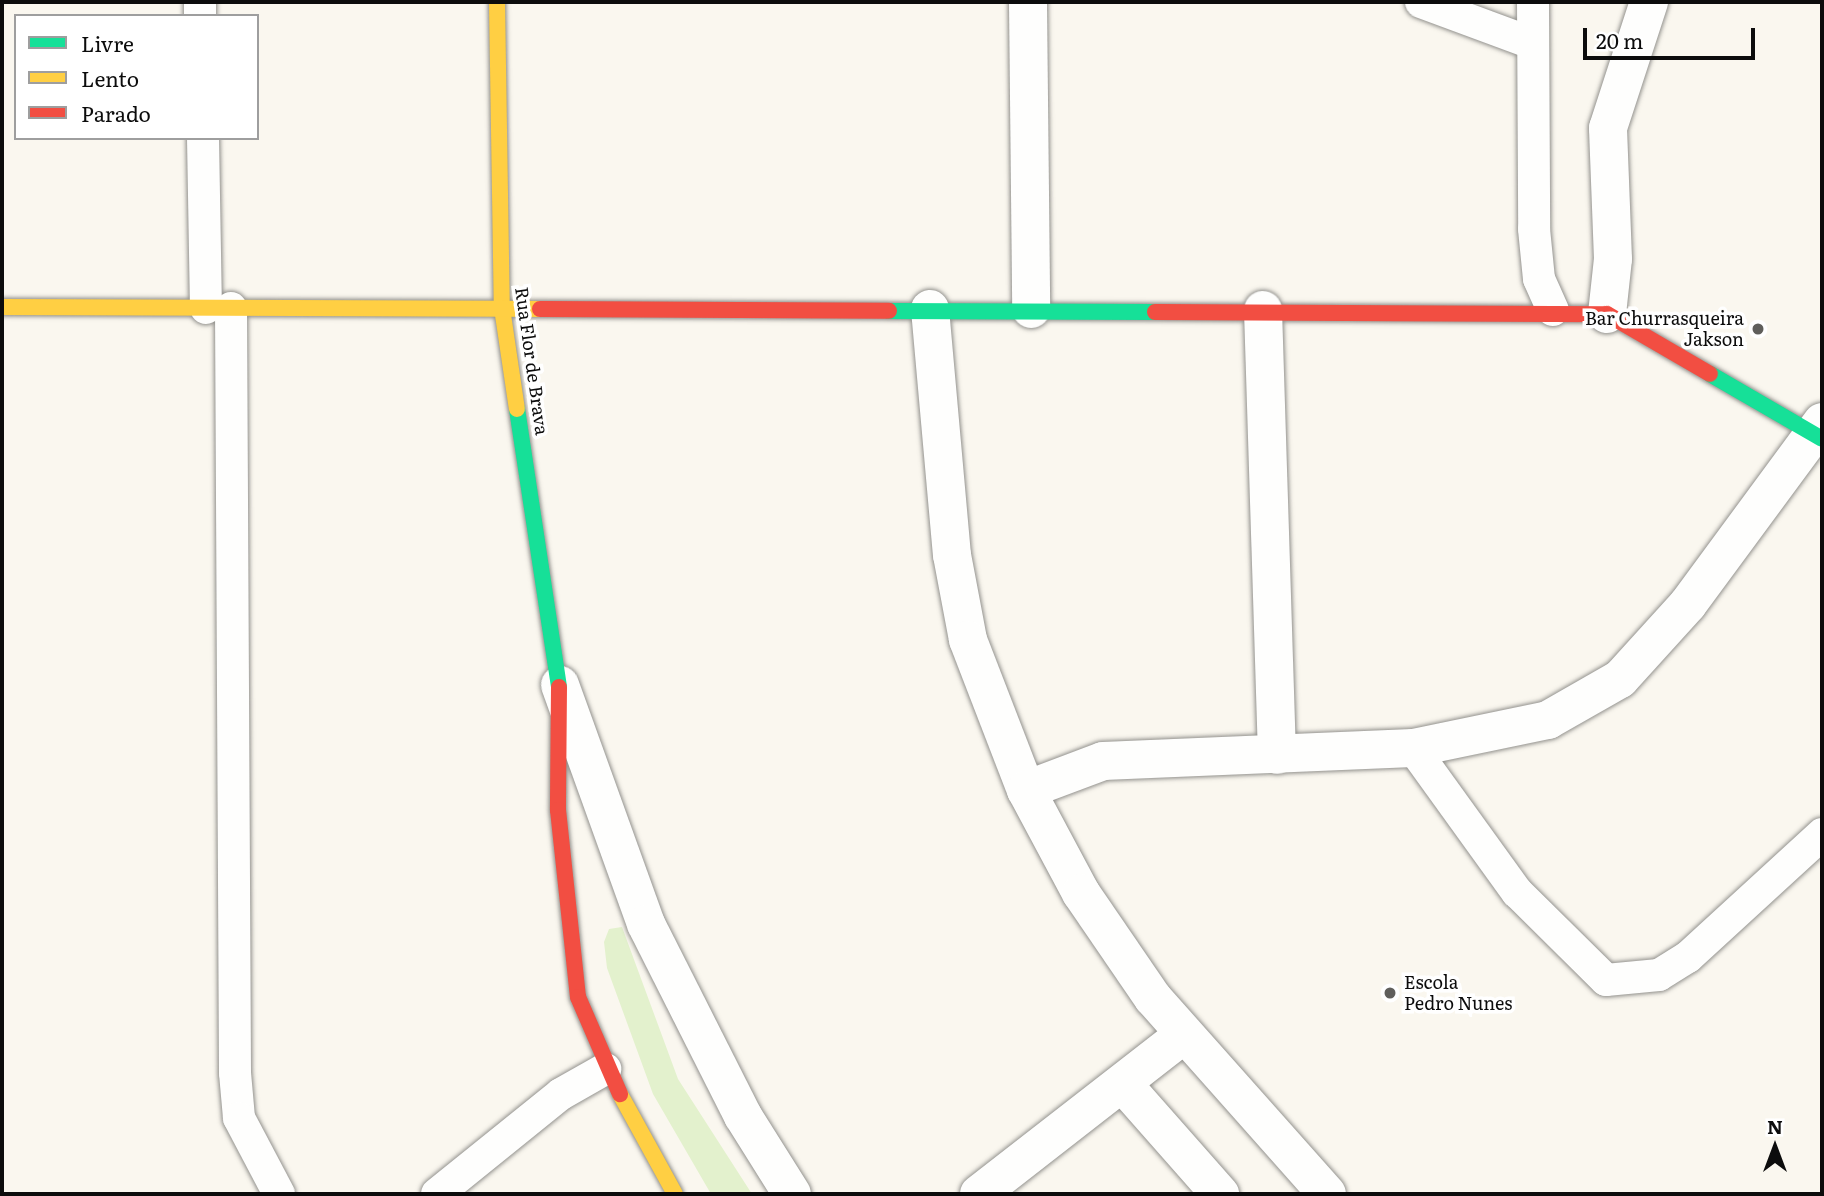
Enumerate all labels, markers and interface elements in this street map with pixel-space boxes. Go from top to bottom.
legend [14,14,259,140]
scale bar [1586,14,1758,58]
text: 20 m [1596,24,1643,55]
text: Livre [81,27,134,58]
text: Lento [81,62,139,93]
text: Parado [81,97,151,128]
street label: Rua Flor de Brava [511,286,553,436]
place label: Bar Churrasqueira Jakson [1585,308,1744,350]
marker: Bar Churrasqueira Jakson [1750,321,1766,337]
place label: Escola Pedro Nunes [1404,972,1512,1014]
marker: Escola Pedro Nunes [1382,985,1398,1001]
north arrow [1740,1112,1810,1182]
text: N [1767,1112,1783,1140]

